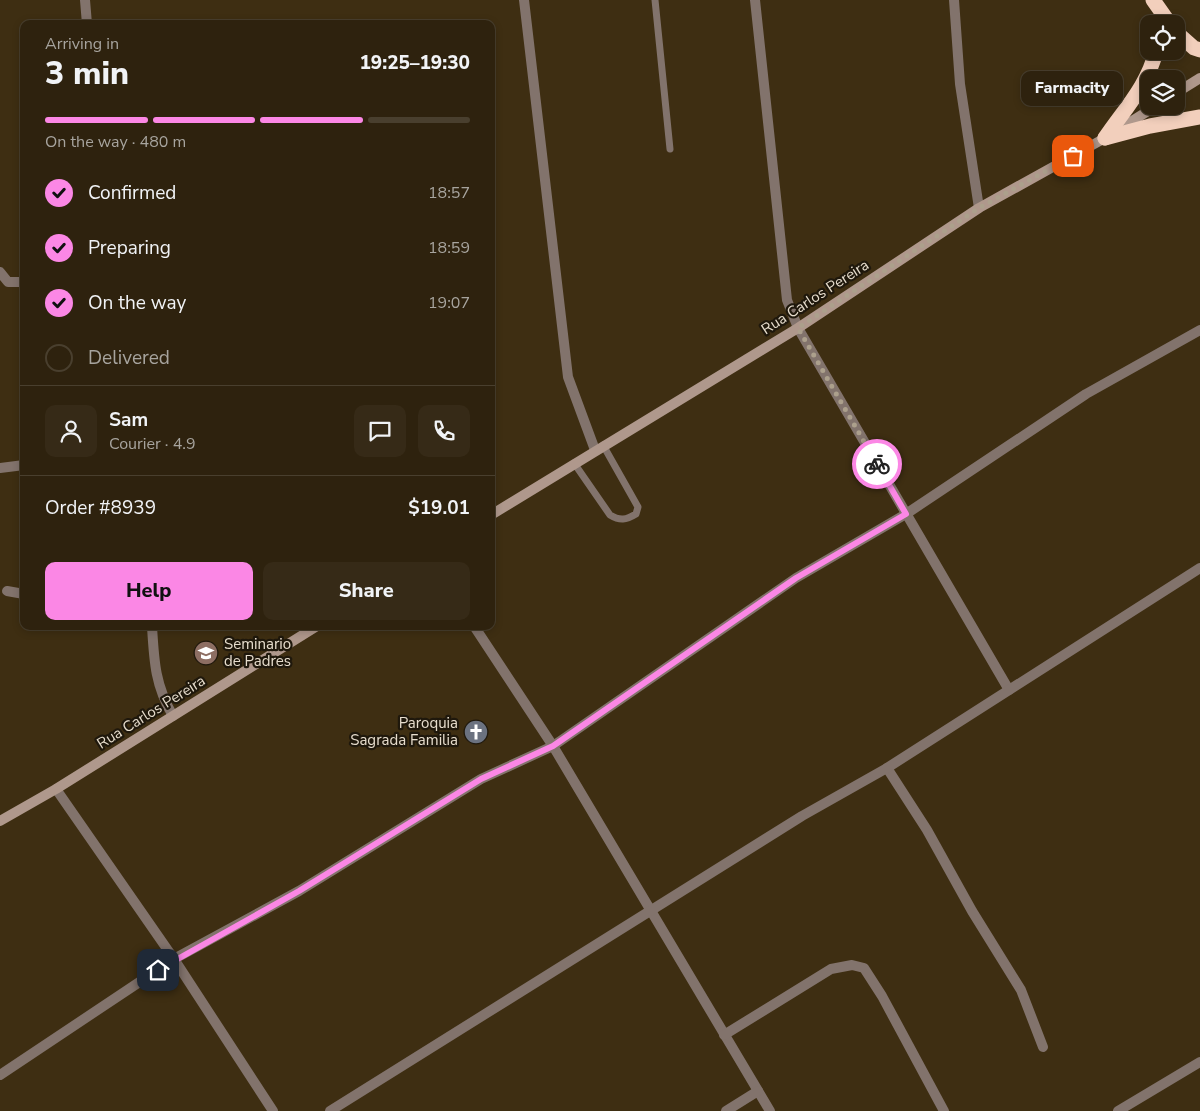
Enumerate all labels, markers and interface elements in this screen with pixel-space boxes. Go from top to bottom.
map controls [1140,15,1185,115]
button: locate [1140,15,1185,60]
text: Arriving in [45,33,119,55]
text: 19:25–19:30 [359,50,470,76]
text: 3 min [45,52,129,95]
button: layers [1140,70,1185,115]
callout: Farmacity [1022,71,1124,106]
text: Farmacity [1035,77,1109,99]
text: On the way · 480 m [45,131,186,153]
pin [1052,135,1094,177]
icon: bag [1059,142,1087,170]
icon: check [45,179,73,207]
text: Confirmed [88,180,176,206]
text: 18:57 [428,182,470,204]
icon: check [45,234,73,262]
text: Preparing [88,235,171,261]
text: 18:59 [428,237,470,259]
street label: Rua Carlos Pereira [757,255,873,339]
icon: check [45,289,73,317]
text: On the way [88,290,186,316]
text: 19:07 [428,292,470,314]
text: Delivered [88,345,170,371]
button: person [45,405,97,457]
button: chat [354,405,406,457]
button: phone [418,405,470,457]
text: Sam [109,407,148,433]
text: Courier · 4.9 [109,433,195,455]
courier [852,439,902,489]
icon: bike [863,450,891,478]
text: Order #8939 [45,495,156,521]
text: $19.01 [408,495,470,521]
button: Help [45,562,253,620]
button: Share [263,562,470,620]
place label: Seminario de Padres [224,634,291,671]
school or university icon: Seminario de Padres [193,640,219,666]
street label: Rua Carlos Pereira [93,671,209,753]
place label: Paroquia Sagrada Familia [350,713,458,750]
church icon: Paroquia Sagrada Familia [463,719,489,745]
pin [137,949,179,991]
icon: home [144,956,172,984]

